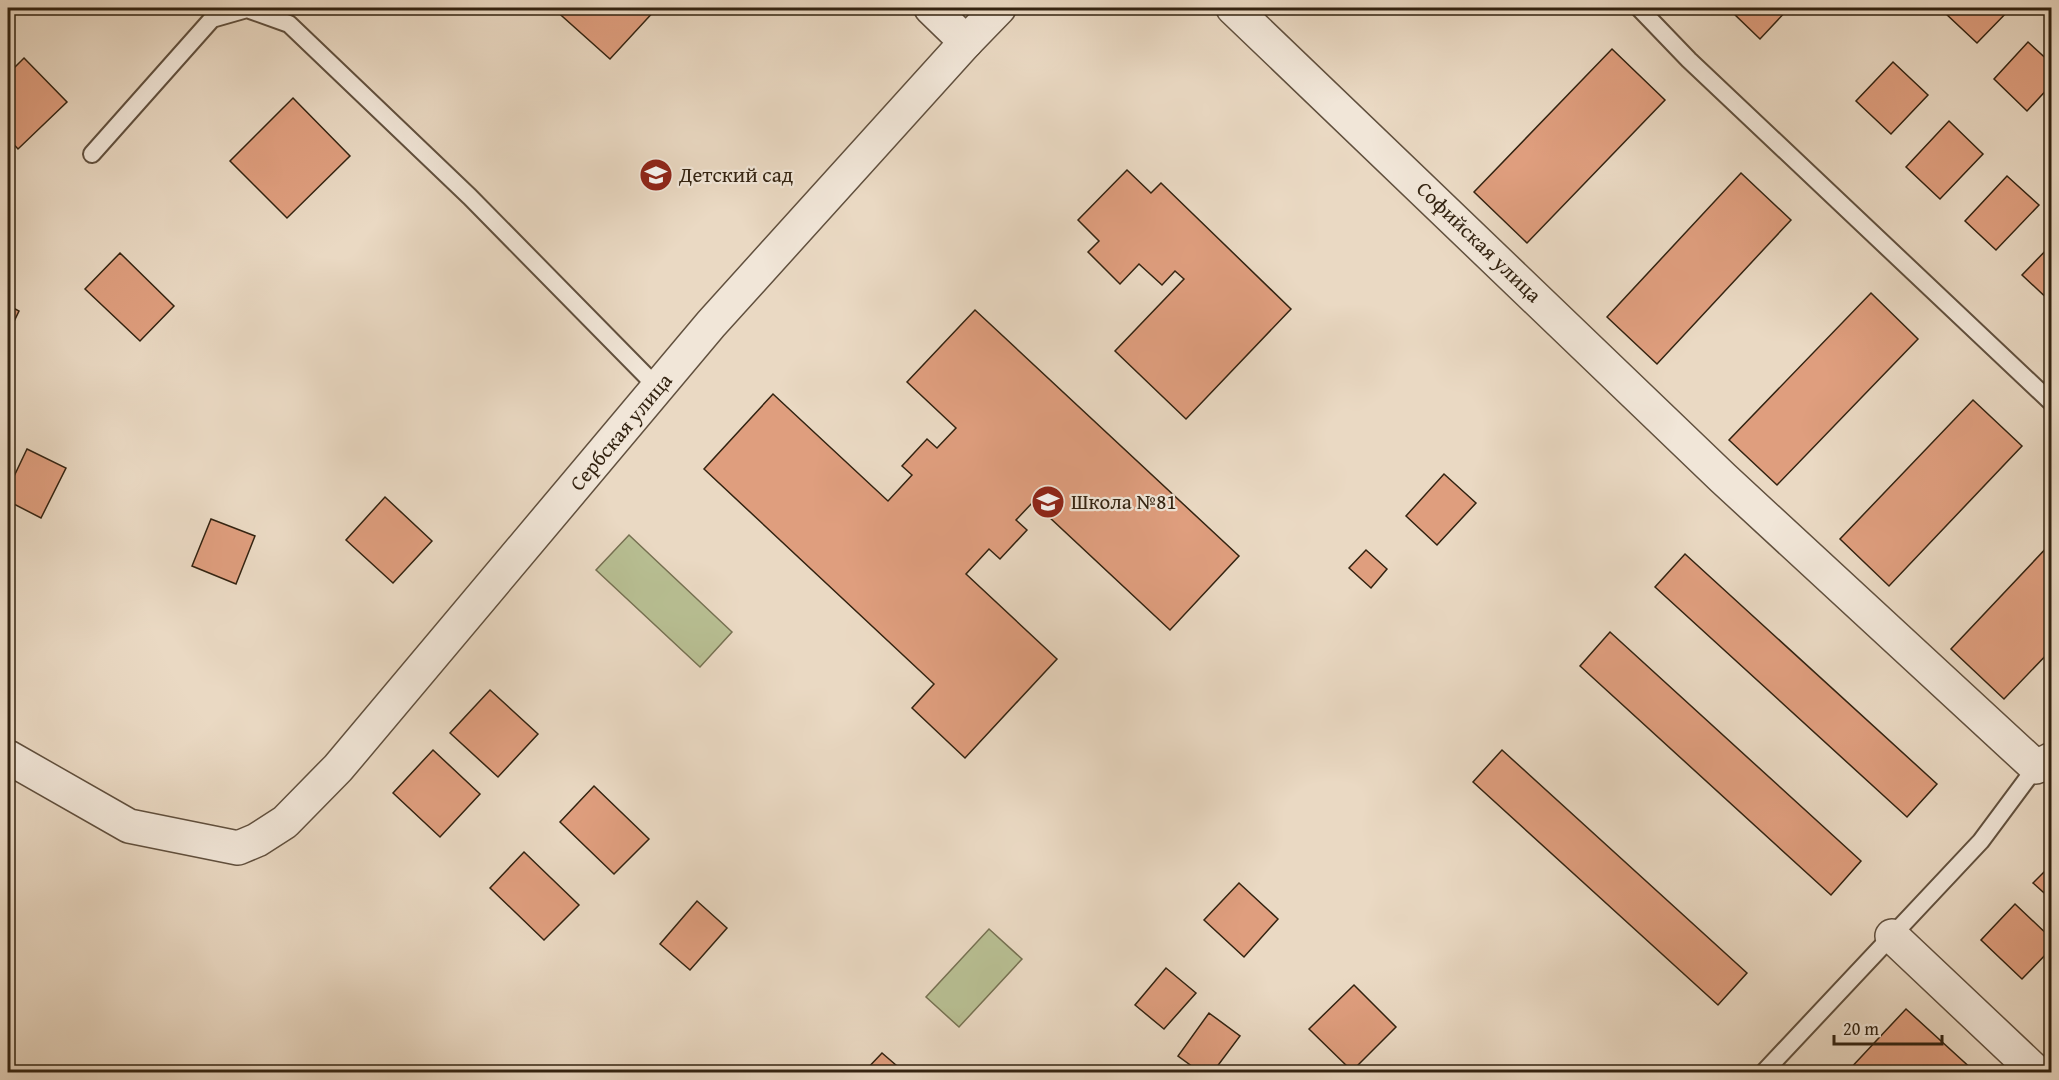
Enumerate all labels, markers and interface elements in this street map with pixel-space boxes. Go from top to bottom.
school or university icon: Детский сад [638,157,674,193]
place label: Детский сад [678,159,794,190]
street label: Софийская улица [1410,174,1549,310]
street label: Сербская улица [562,366,679,497]
school or university icon: Школа №81 [1030,484,1066,520]
place label: Школа №81 [1071,486,1177,517]
scale bar [1834,1008,1942,1046]
text: 20 m [1843,1015,1879,1042]

